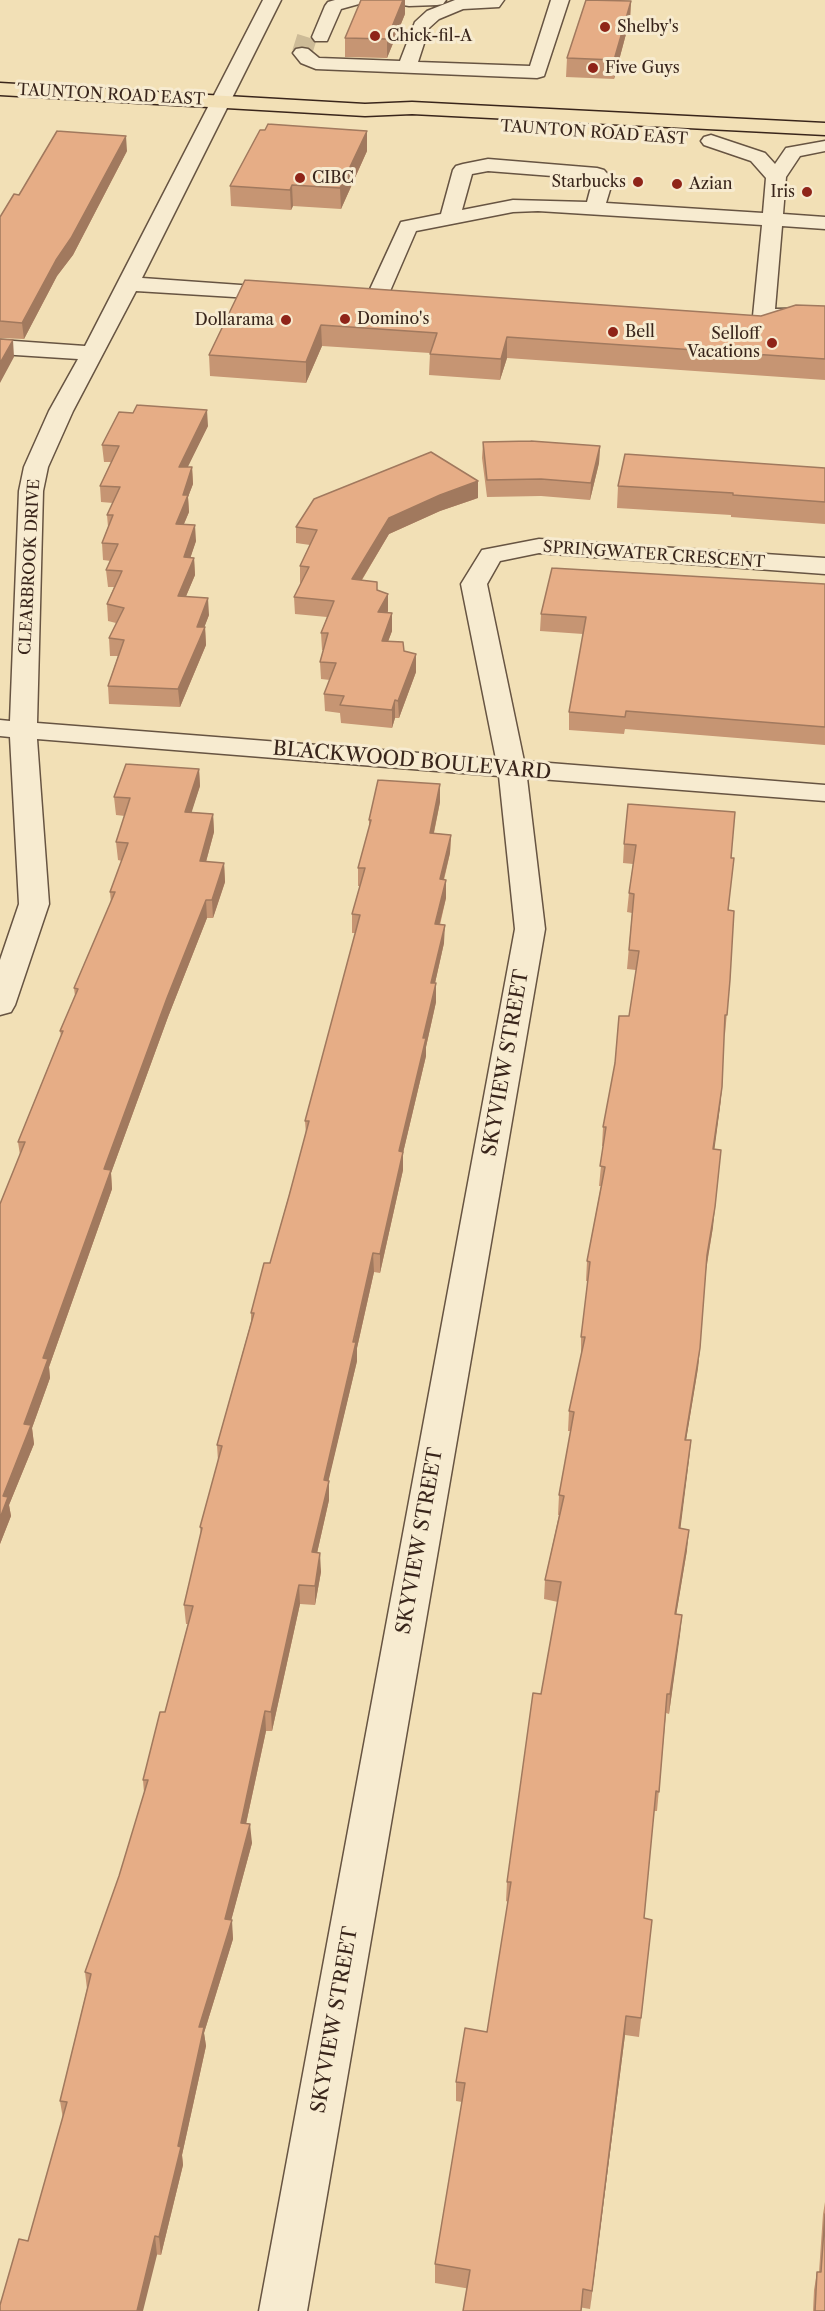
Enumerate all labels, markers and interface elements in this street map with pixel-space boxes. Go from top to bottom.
place label: Shelby's [617,17,679,37]
marker: Shelby's [598,20,612,34]
place label: Chick-fil-A [387,26,472,46]
marker: Chick-fil-A [368,29,382,43]
place label: Five Guys [605,58,680,78]
marker: Five Guys [586,61,600,75]
street label: TAUNTON ROAD EAST [17,80,205,110]
street label: TAUNTON ROAD EAST [500,117,688,149]
place label: CIBC [312,168,354,188]
marker: CIBC [293,171,307,185]
place label: Starbucks [551,172,626,192]
place label: Azian [689,174,732,194]
marker: Starbucks [631,175,645,189]
marker: Azian [670,177,684,191]
place label: Iris [770,182,795,202]
marker: Iris [800,185,814,199]
place label: Domino's [357,309,429,329]
place label: Dollarama [195,310,274,330]
marker: Domino's [338,312,352,326]
marker: Dollarama [279,313,293,327]
place label: Bell [625,322,655,342]
place label: Selloff Vacations [687,324,760,362]
marker: Bell [606,325,620,339]
marker: Selloff Vacations [765,336,779,350]
street label: CLEARBROOK DRIVE [16,478,44,656]
street label: SPRINGWATER CRESCENT [542,538,766,572]
street label: BLACKWOOD BOULEVARD [272,737,552,785]
street label: SKYVIEW STREET [478,968,534,1158]
street label: SKYVIEW STREET [392,1446,448,1636]
street label: SKYVIEW STREET [307,1925,363,2115]

